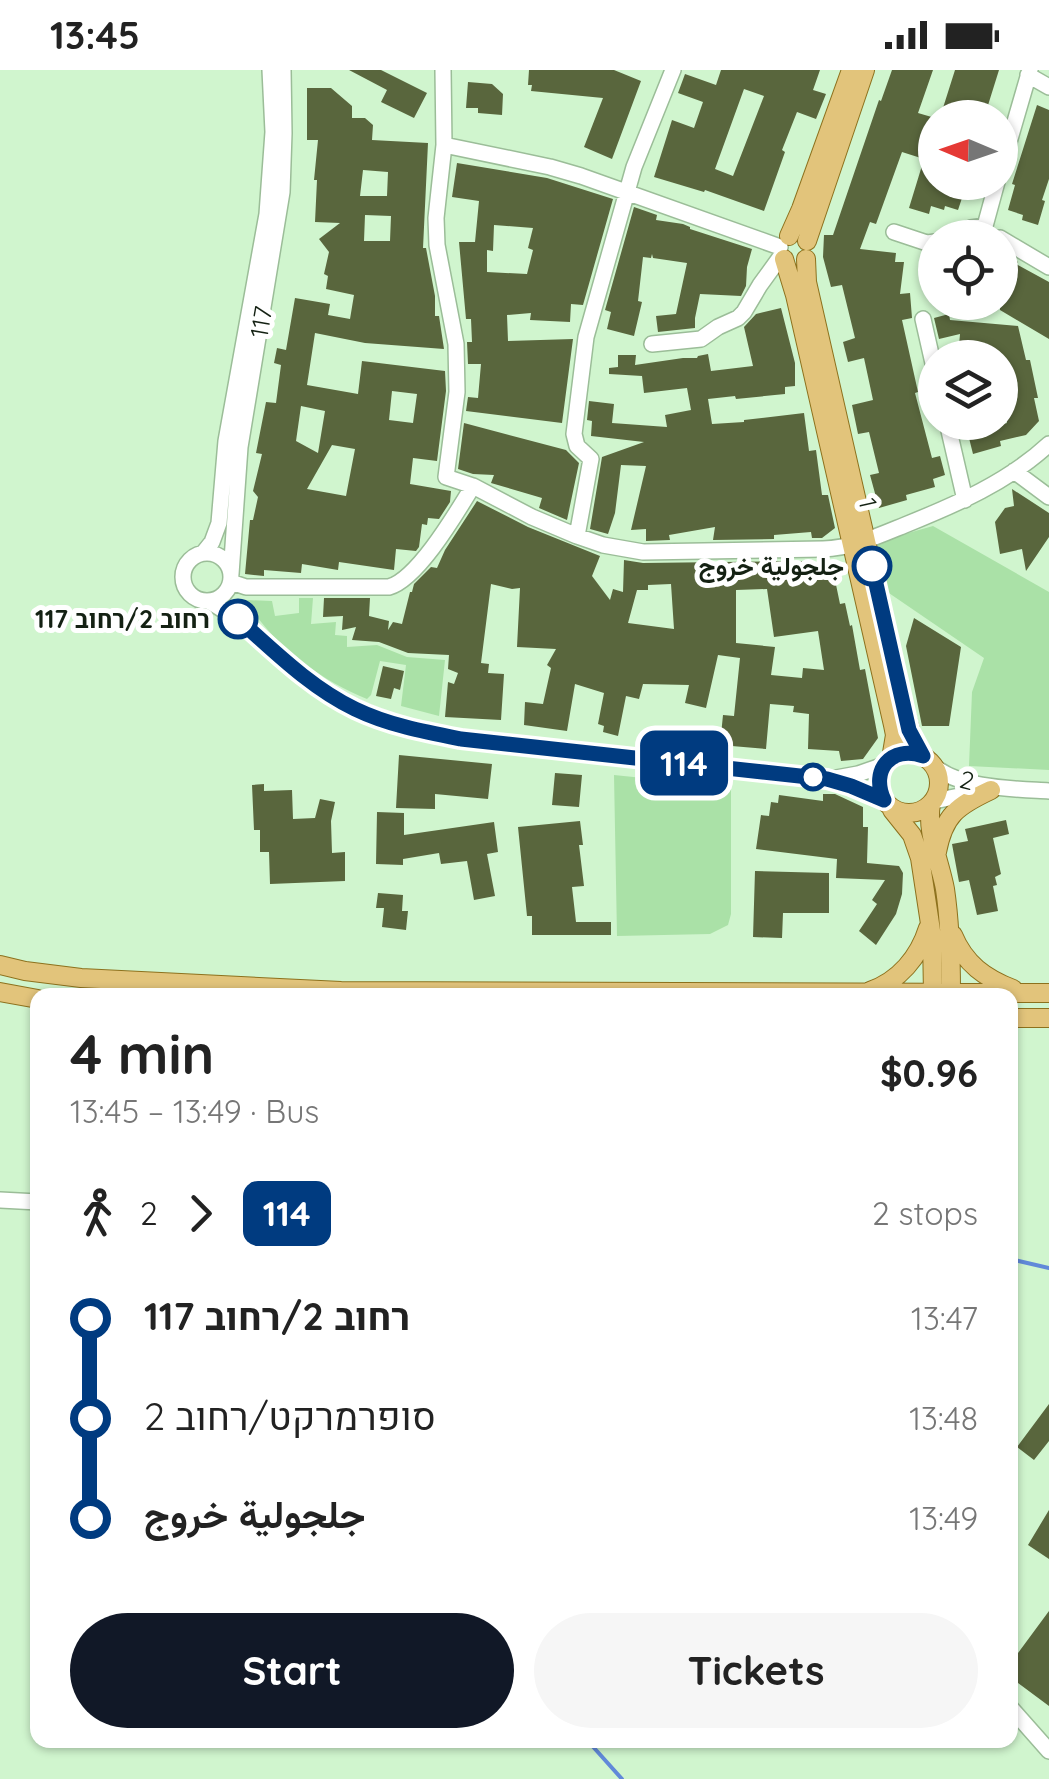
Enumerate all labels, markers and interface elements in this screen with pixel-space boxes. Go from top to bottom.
text: 13:45 [50,11,140,59]
north arrow [918,100,1018,200]
map controls [918,100,1018,440]
button: locate [918,220,1018,320]
street label: 117 [243,304,279,340]
button: layers [918,340,1018,440]
street label: 1 [852,495,885,511]
marker: جلجولية خروج [853,547,891,585]
place label: جلجولية خروج [698,550,844,583]
marker: רחוב 2/רחוב 117 [219,600,257,638]
place label: רחוב 2/רחוב 117 [35,603,210,634]
line badge: 114 [626,730,742,796]
text: 114 [660,741,708,785]
street label: 2 [956,763,978,796]
unlabelled marker [800,764,826,790]
text: 4 min [70,1019,214,1088]
text: $0.96 [880,1049,978,1097]
text: 13:45 – 13:49 · Bus [70,1091,319,1131]
icon: walk [70,1186,125,1241]
icon: forward [173,1186,228,1241]
text: 114 [263,1191,311,1235]
text: 2 [140,1193,158,1233]
text: 2 stops [872,1193,978,1233]
text: רחוב 2/רחוב 117 [144,1292,410,1340]
text: 13:47 [911,1298,978,1338]
text: סופרמרקט/רחוב 2 [144,1392,436,1440]
text: 13:48 [909,1398,978,1438]
text: جلجولية خروج [144,1490,365,1538]
text: 13:49 [909,1498,978,1538]
button: Start [70,1613,514,1728]
button: Tickets [534,1613,978,1728]

